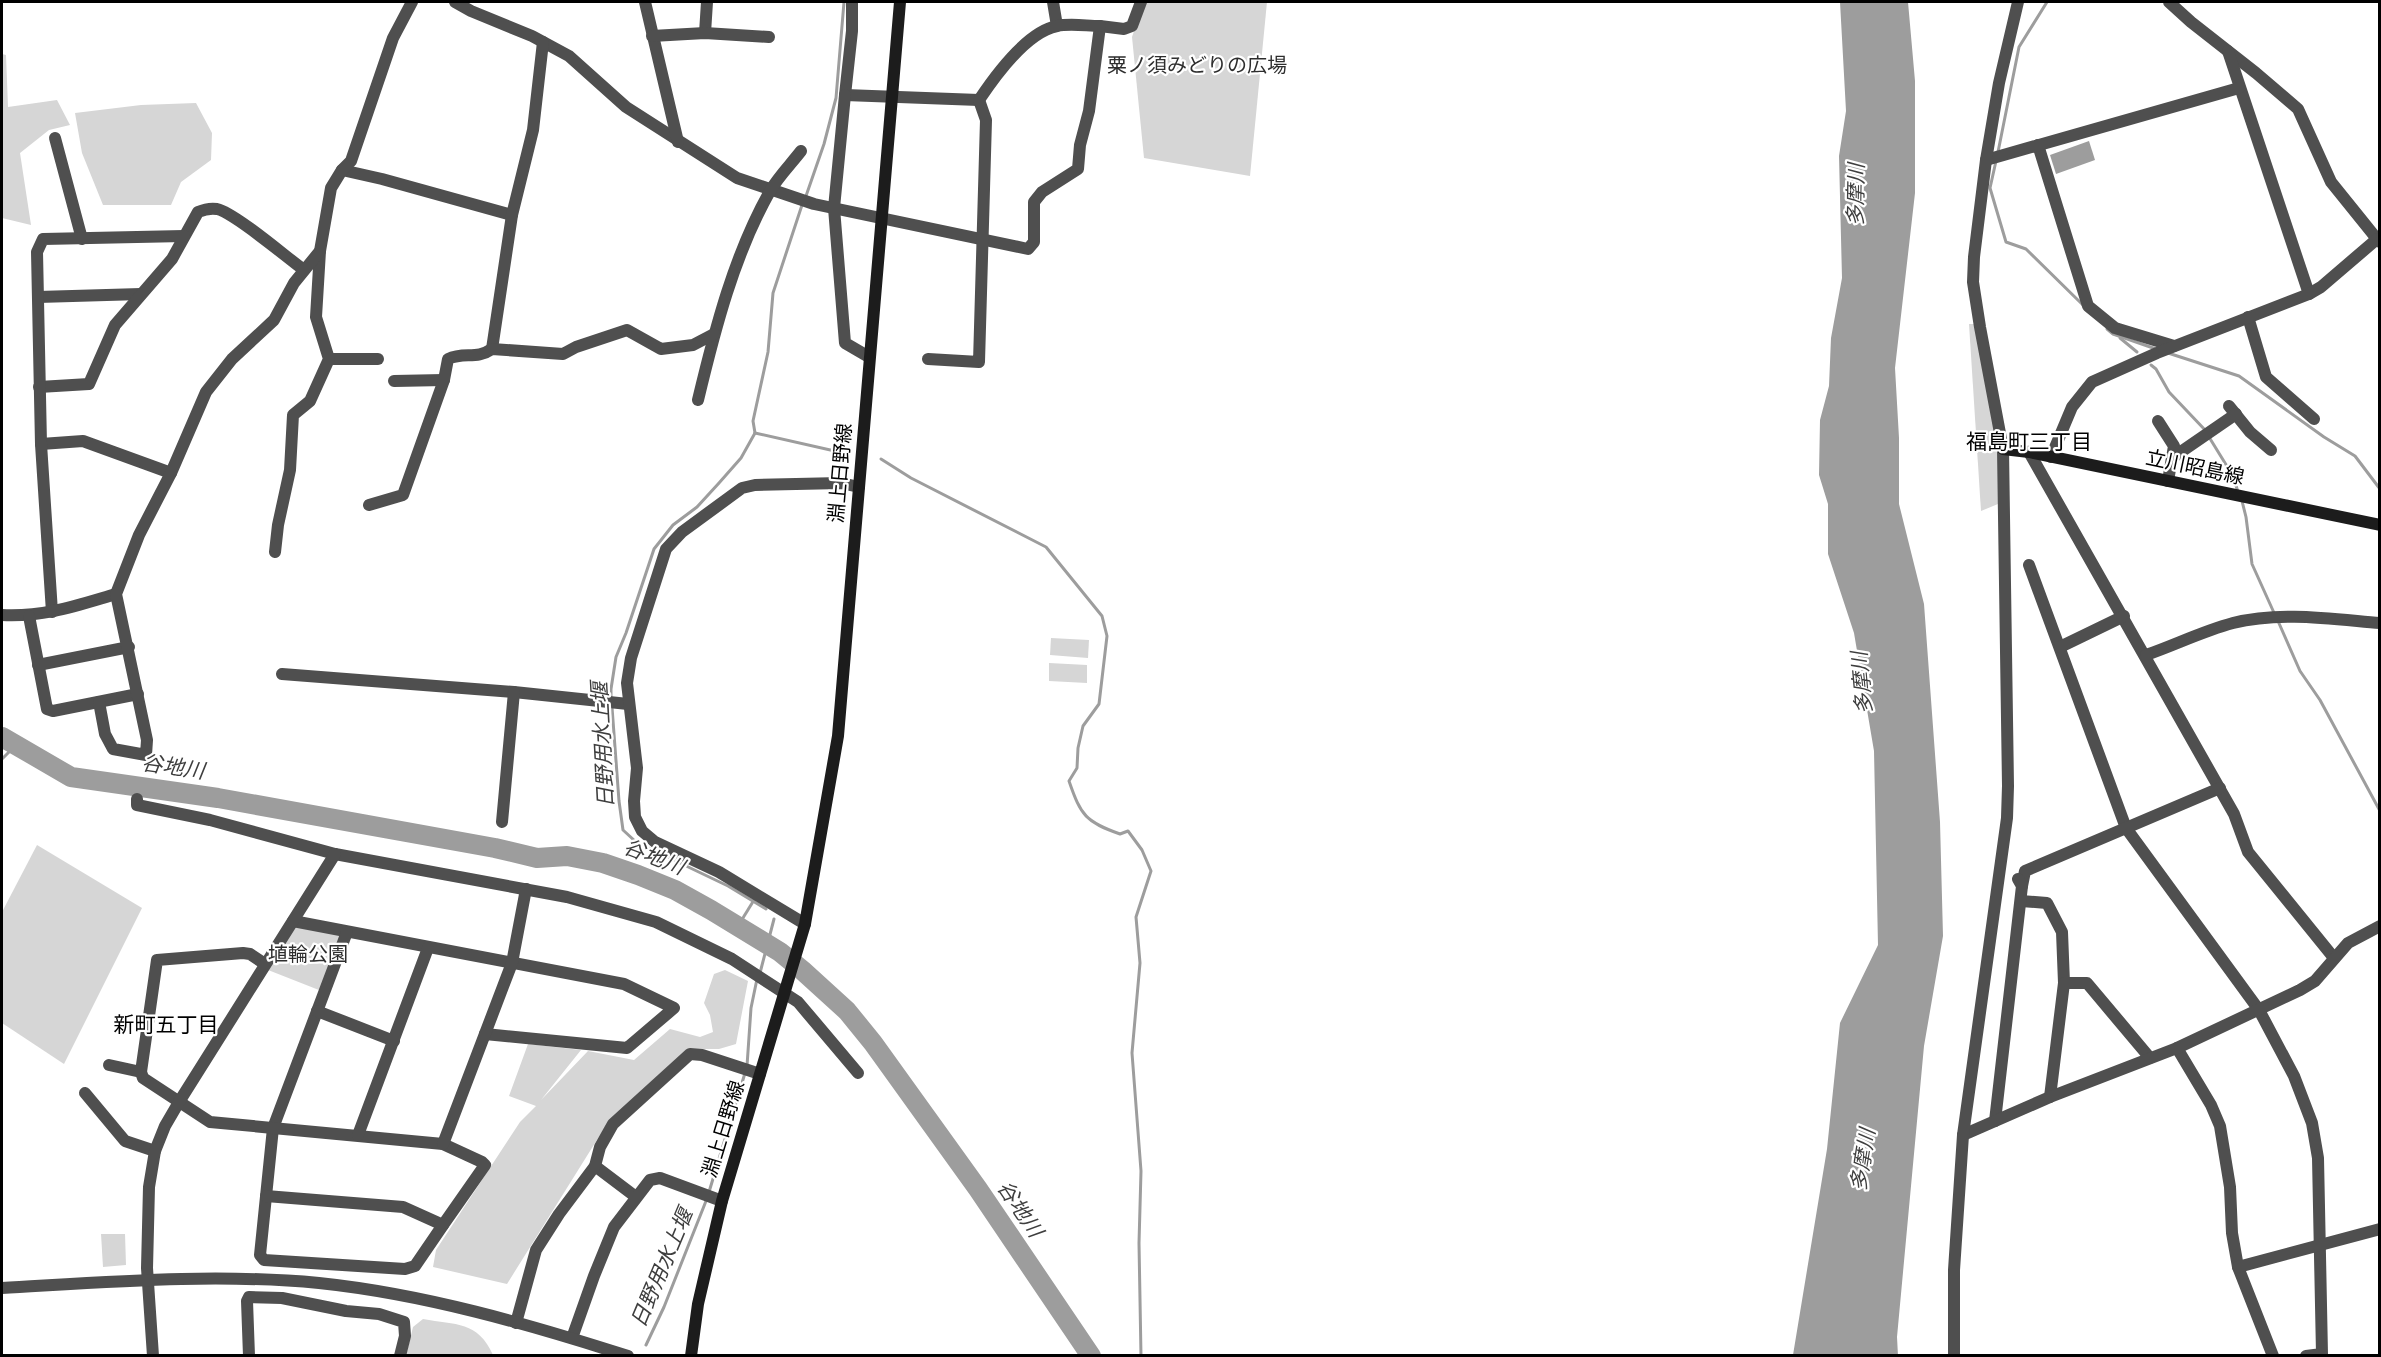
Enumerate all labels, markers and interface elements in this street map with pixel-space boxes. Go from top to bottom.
park label: 粟ノ須みどりの広場 [1107,54,1287,78]
water label: 多摩川 [1843,161,1870,227]
street label: 淵上日野線 [825,422,857,524]
district label: 福島町三丁目 [1966,430,2092,455]
street label: 立川昭島線 [2143,446,2246,490]
water label: 多摩川 [1847,648,1878,715]
water label: 日野用水上堰 [588,677,619,809]
water label: 谷地川 [140,751,208,785]
water label: 谷地川 [620,835,690,881]
park label: 埴輪公園 [268,943,348,967]
district label: 新町五丁目 [114,1013,219,1038]
street label: 淵上日野線 [698,1078,750,1181]
water label: 多摩川 [1846,1125,1881,1193]
water label: 谷地川 [992,1176,1049,1244]
water label: 日野用水上堰 [626,1202,700,1331]

